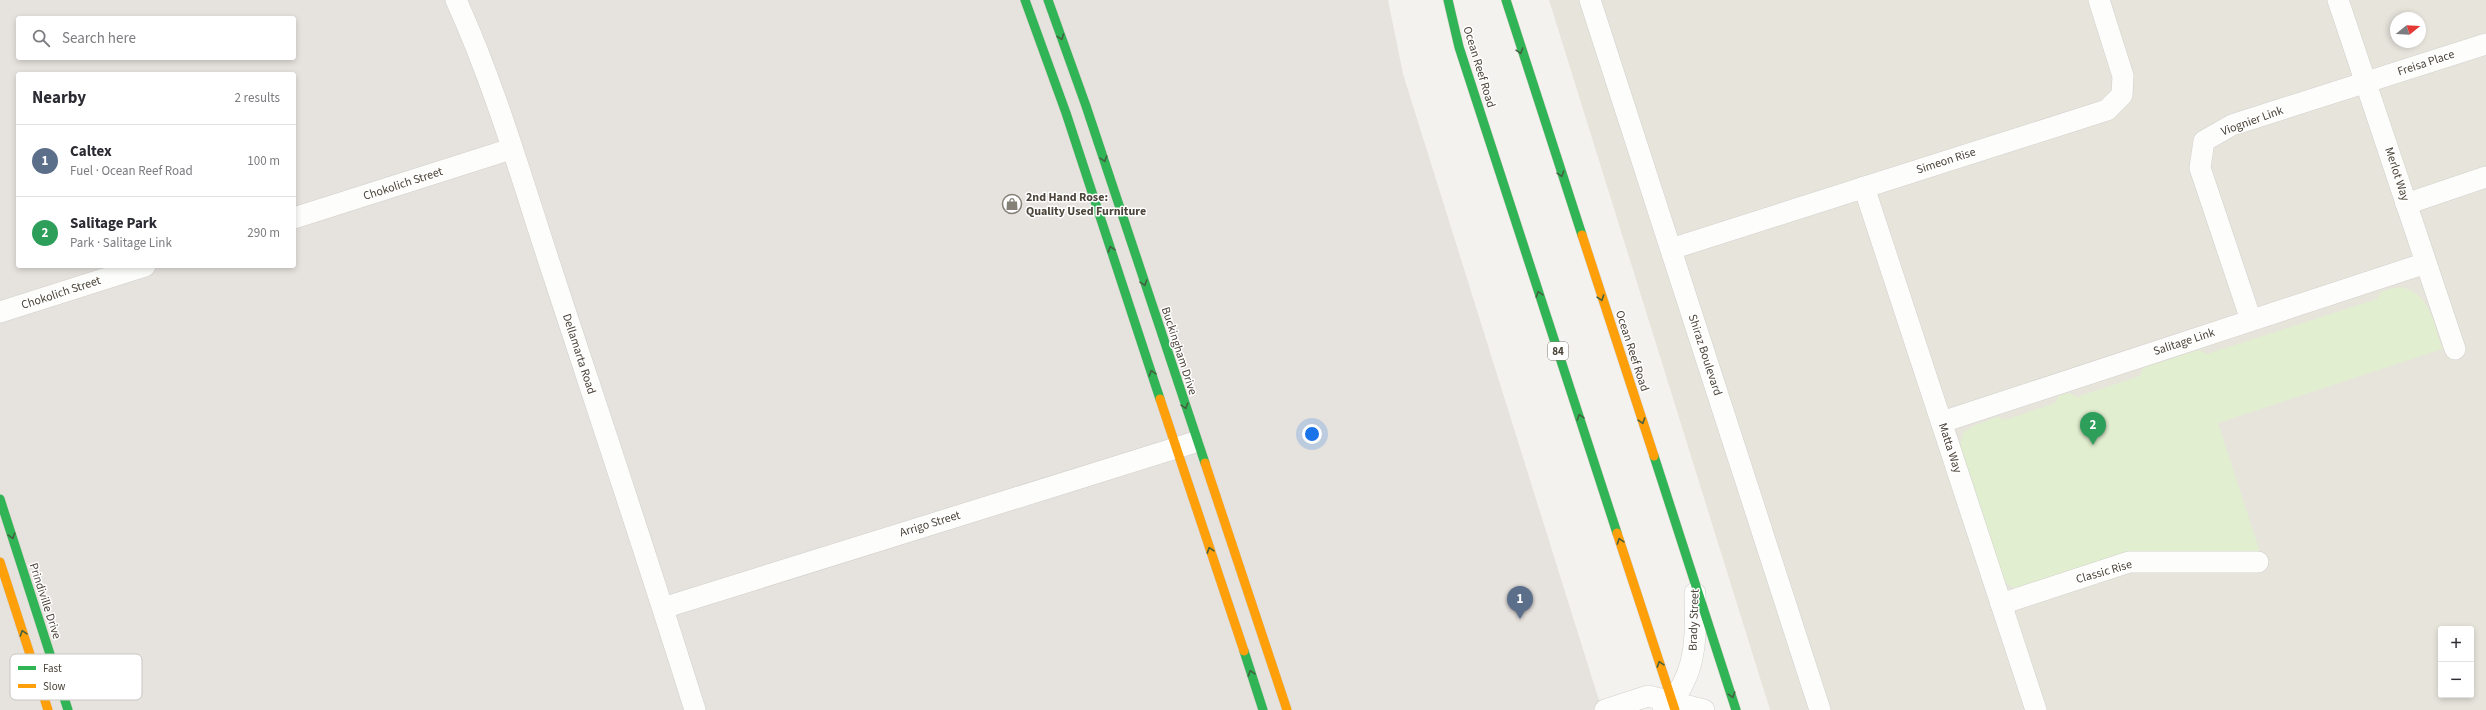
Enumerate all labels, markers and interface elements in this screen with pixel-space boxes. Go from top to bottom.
north arrow [2390,12,2426,48]
search box [16,16,296,60]
street label: Ocean Reef Road [1459,24,1499,110]
icon: search [30,27,52,49]
text: Search here [62,28,136,49]
one-way arrow [1056,33,1065,40]
street label: Freisa Place [2395,46,2457,80]
one-way arrow [1516,47,1524,54]
text: Nearby [32,86,86,110]
text: 2 results [235,89,280,107]
street label: Viognier Link [2219,102,2286,140]
text: Caltex [70,141,112,162]
street label: Simeon Rise [1914,143,1978,179]
street label: Merlot Way [2380,145,2414,203]
text: 1 [42,152,48,170]
text: 100 m [247,152,280,170]
one-way arrow [1099,156,1107,163]
text: Fuel · Ocean Reef Road [70,162,193,180]
street label: Chokolich Street [361,163,445,205]
one-way arrow [1556,171,1565,178]
place label: 2nd Hand Rose: Quality Used Furniture [1026,189,1146,220]
shop icon: 2nd Hand Rose: Quality Used Furniture [1001,193,1023,215]
text: Salitage Park [70,213,157,234]
text: 2 [42,224,48,242]
text: 290 m [247,224,280,242]
text: Park · Salitage Link [70,234,172,252]
one-way arrow [1107,246,1116,253]
street label: Chokolich Street [19,272,103,314]
one-way arrow [1139,279,1148,286]
one-way arrow [1535,290,1544,297]
one-way arrow [1597,294,1605,301]
street label: Buckingham Drive [1157,305,1201,397]
street label: Ocean Reef Road [1611,308,1653,394]
street label: Dellamarta Road [558,312,600,396]
street label: Shiraz Boulevard [1684,312,1726,398]
street label: Salitage Link [2151,324,2217,360]
road number: 84 [1548,342,1568,360]
one-way arrow [1148,370,1156,377]
one-way arrow [1180,403,1189,410]
pin: 2 [2080,412,2106,445]
one-way arrow [1576,414,1584,421]
one-way arrow [1637,418,1646,425]
street label: Matta Way [1934,421,1966,476]
your location [1302,424,1322,444]
street label: Arrigo Street [898,507,962,541]
one-way arrow [7,533,16,540]
one-way arrow [1616,537,1625,544]
one-way arrow [1206,546,1215,553]
street label: Classic Rise [2074,556,2134,588]
street label: Prindiville Drive [25,561,65,641]
pin: 1 [1507,586,1533,619]
street label: Brady Street [1684,589,1704,651]
map controls [2438,626,2474,698]
button: + [2438,626,2474,662]
one-way arrow [19,630,28,637]
legend [10,654,142,700]
text: Fast [43,661,62,676]
one-way arrow [1656,661,1665,668]
button: − [2438,662,2474,698]
one-way arrow [1247,670,1256,677]
text: Slow [43,679,66,694]
one-way arrow [1727,692,1735,699]

